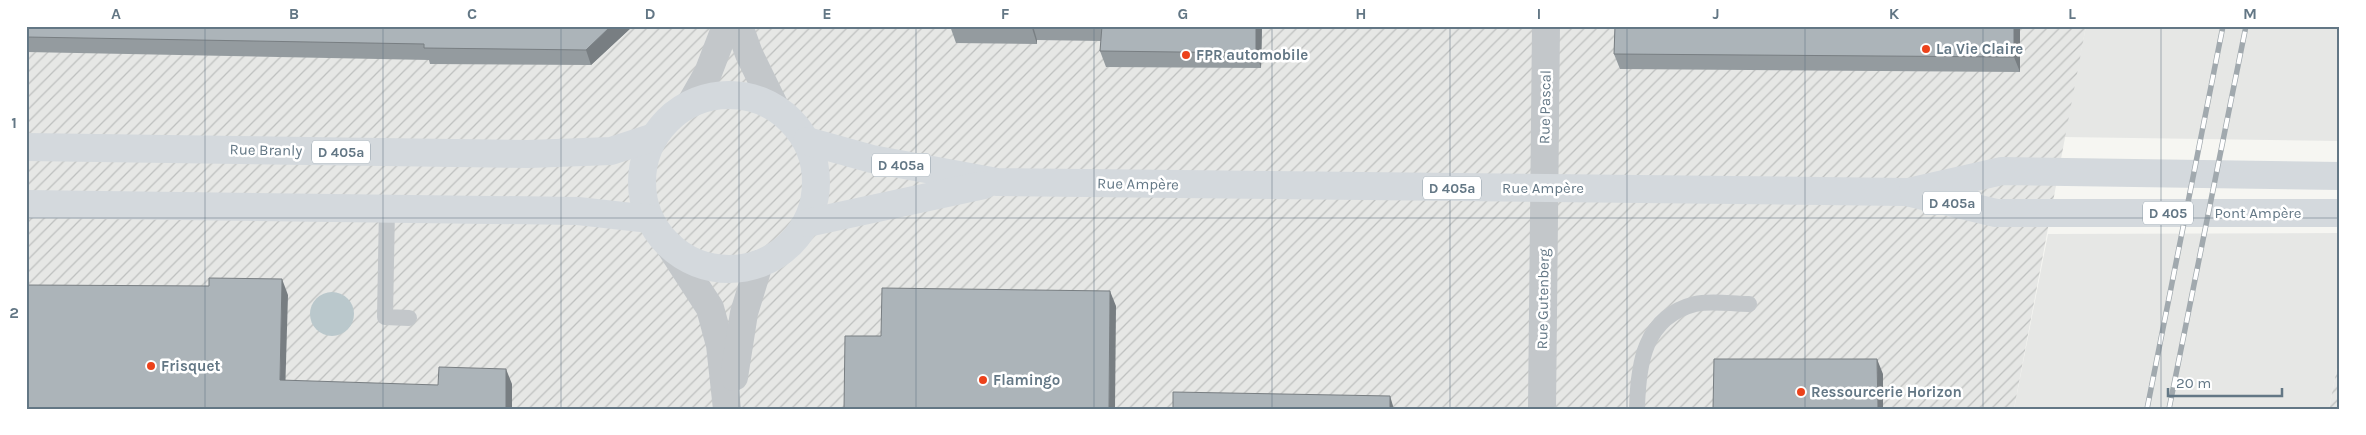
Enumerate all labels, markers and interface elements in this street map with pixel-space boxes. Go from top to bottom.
text: A [111,4,121,23]
text: B [289,4,299,23]
text: C [467,4,477,23]
text: D [645,4,656,23]
text: E [822,4,832,23]
text: F [1001,4,1010,23]
text: G [1178,4,1188,23]
text: H [1355,4,1367,23]
text: I [1537,4,1541,23]
text: J [1712,4,1720,23]
text: K [1889,4,1900,23]
text: L [2068,4,2076,23]
text: M [2243,4,2257,23]
place label: La Vie Claire [1936,40,2023,58]
marker: La Vie Claire [1920,43,1932,55]
place label: FPR automobile [1196,46,1308,64]
marker: FPR automobile [1180,49,1192,61]
street label: Rue Pascal [1535,70,1555,144]
text: 1 [11,113,17,132]
street label: Rue Branly [229,140,303,160]
road number: D 405a [312,140,370,163]
road number: D 405a [872,154,930,176]
street label: Rue Ampère [1097,174,1179,194]
road number: D 405a [1423,177,1481,200]
street label: Rue Ampère [1502,179,1584,197]
road number: D 405a [1923,192,1981,214]
road number: D 405 [2143,202,2193,224]
street label: Pont Ampère [2215,204,2302,222]
street label: Rue Gutenberg [1533,248,1553,350]
text: 2 [9,303,19,322]
place label: Frisquet [161,357,220,375]
marker: Frisquet [145,360,157,372]
scale bar [2168,365,2282,397]
place label: Flamingo [993,371,1060,389]
marker: Flamingo [977,374,989,386]
text: 20 m [2176,374,2211,392]
place label: Ressourcerie Horizon [1811,383,1962,401]
marker: Ressourcerie Horizon [1795,386,1807,398]

